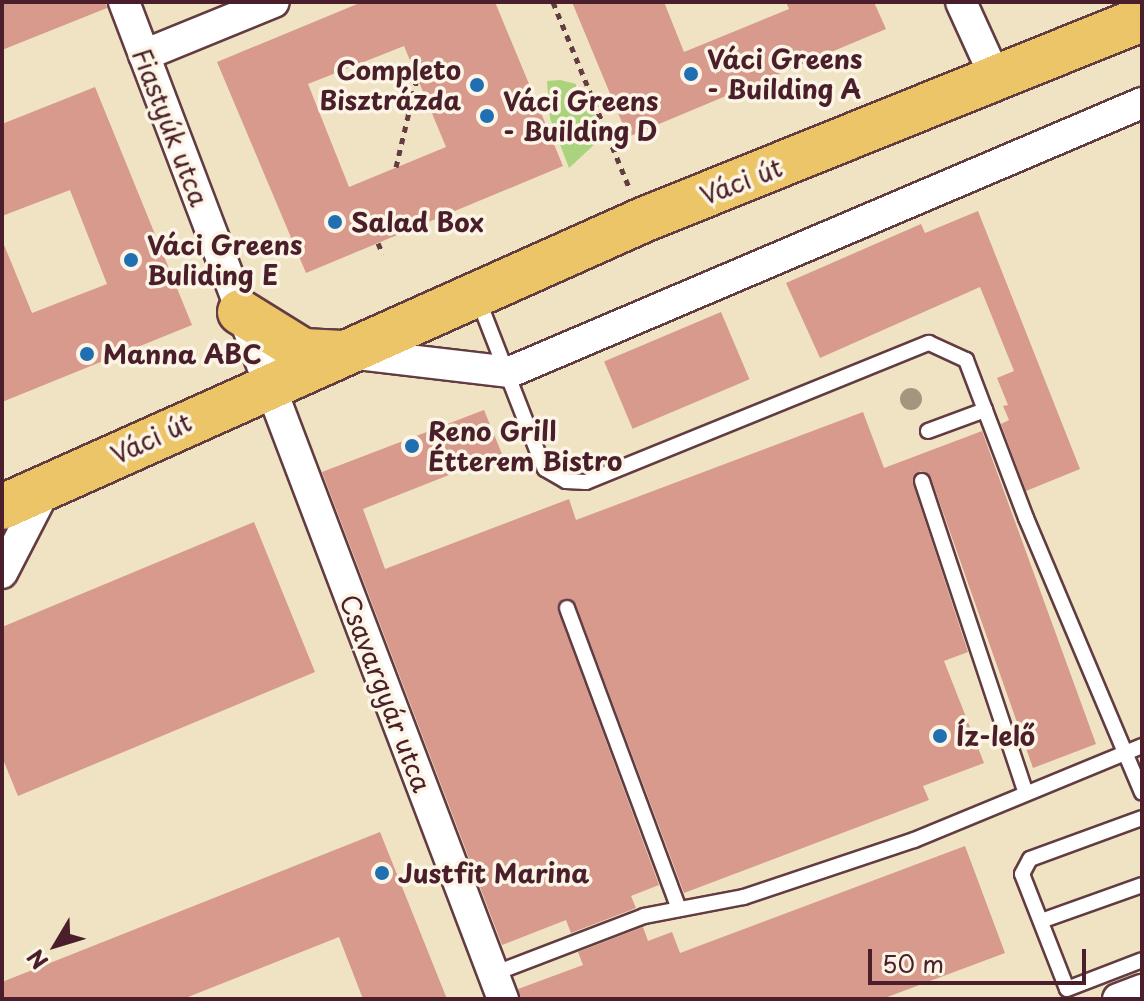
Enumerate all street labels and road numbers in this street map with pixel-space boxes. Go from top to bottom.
street label: Fiastyúk utca [126,43,216,211]
street label: Váci út [695,151,787,211]
street label: Váci út [106,406,196,470]
street label: Csavargyár utca [334,589,438,797]

